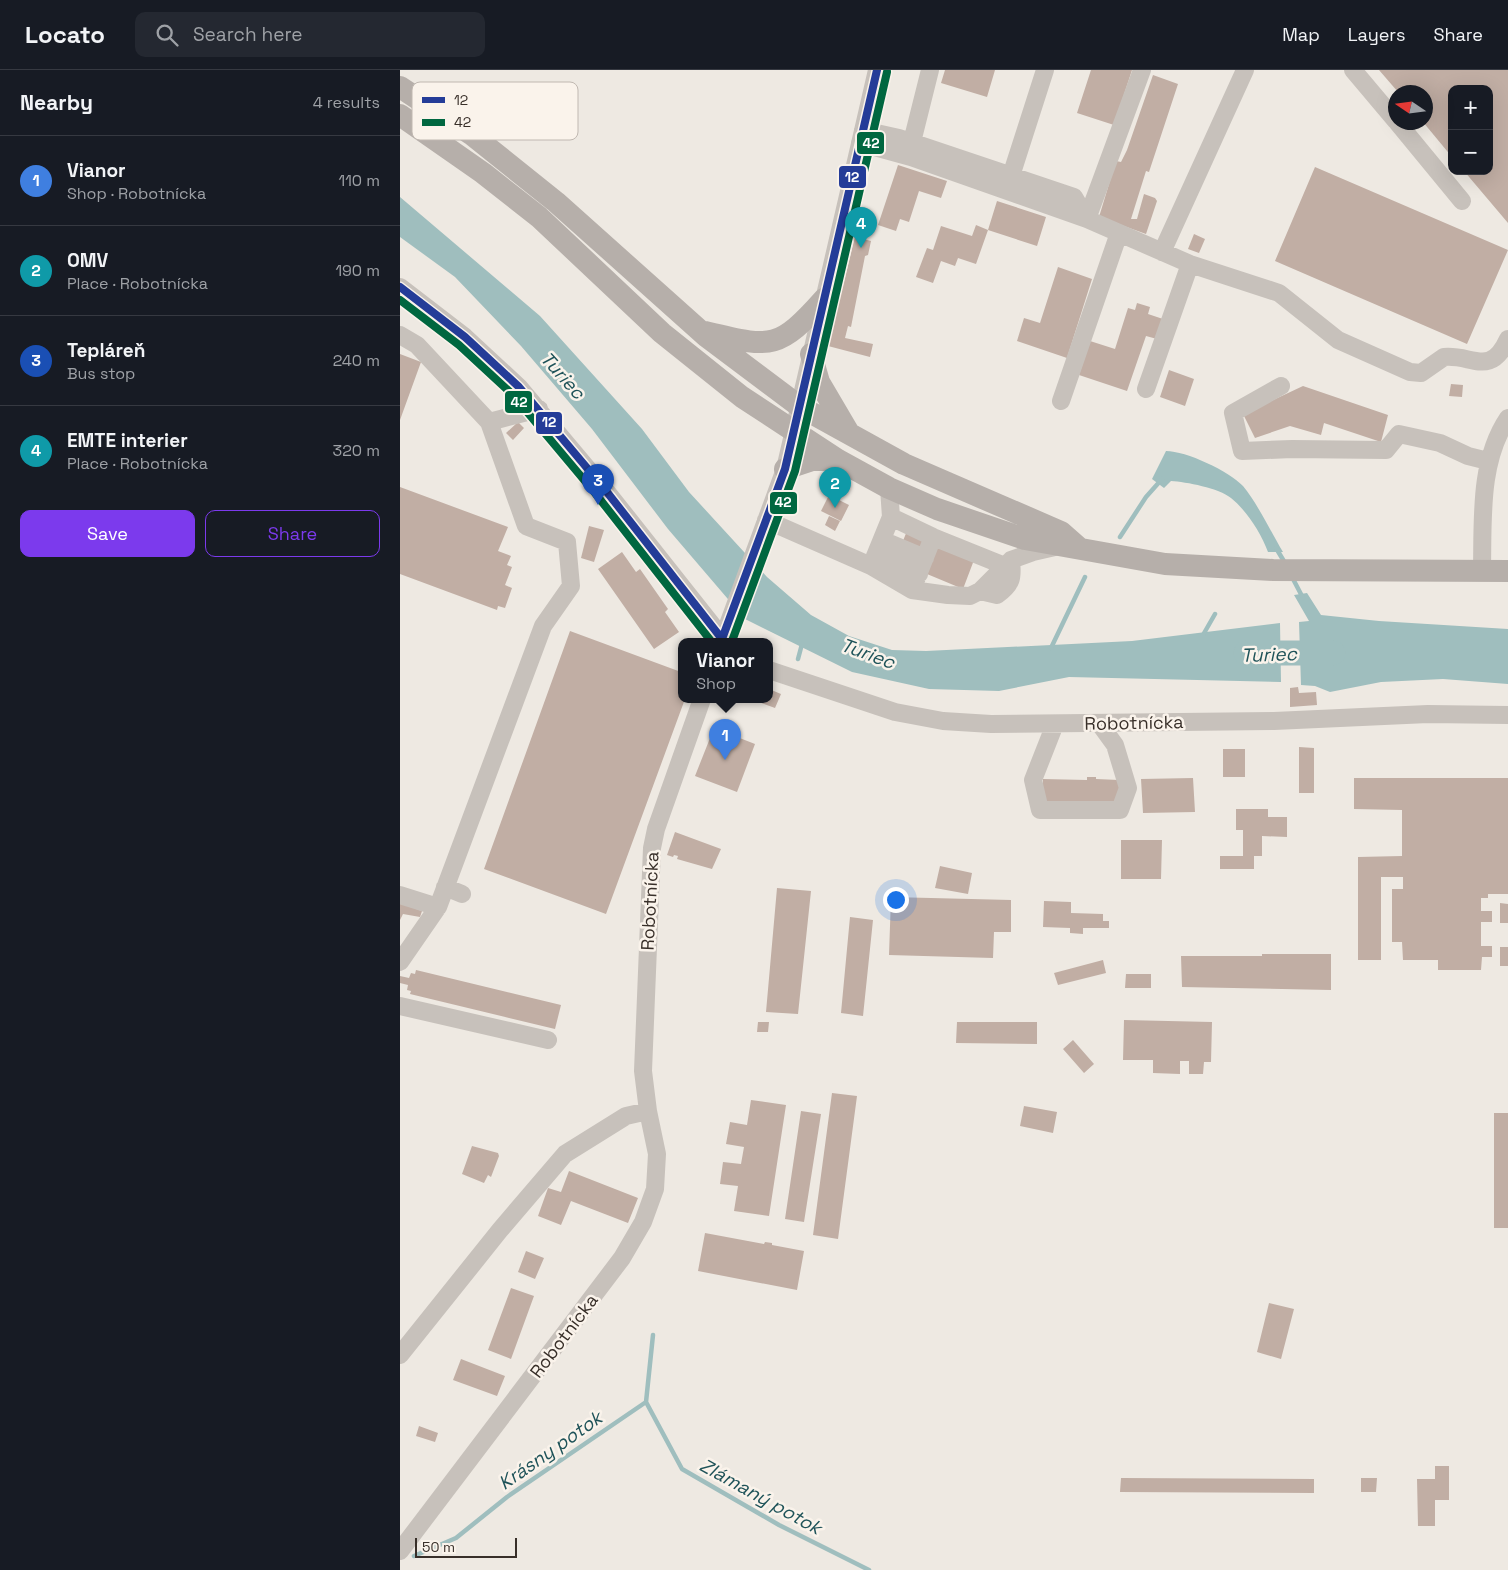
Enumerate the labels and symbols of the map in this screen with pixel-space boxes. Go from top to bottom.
legend [412,82,578,140]
north arrow [1388,85,1433,130]
text: 12 [454,91,468,109]
text: 42 [454,113,471,131]
line badge: 42 [856,131,885,155]
text: 42 [862,134,880,152]
line badge: 12 [838,165,867,189]
text: 12 [845,168,859,186]
pin: 4 [845,207,877,248]
water label: Turiec [535,346,591,405]
line badge: 42 [504,390,533,414]
text: 42 [510,393,528,411]
line badge: 12 [535,411,563,435]
text: 12 [542,413,556,431]
pin: 3 [582,464,614,505]
pin: 2 [819,467,851,508]
line badge: 42 [769,491,798,515]
text: 42 [774,493,792,511]
water label: Turiec [837,632,899,675]
water label: Turiec [1241,641,1298,668]
street label: Robotnícka [1084,710,1184,735]
pin: 1 [709,719,741,760]
street label: Robotnícka [635,851,664,951]
your location [883,887,909,913]
street label: Robotnícka [525,1289,603,1382]
water label: Krásny potok [493,1404,609,1495]
water label: Zlámaný potok [695,1453,829,1542]
scale bar [415,1535,518,1558]

